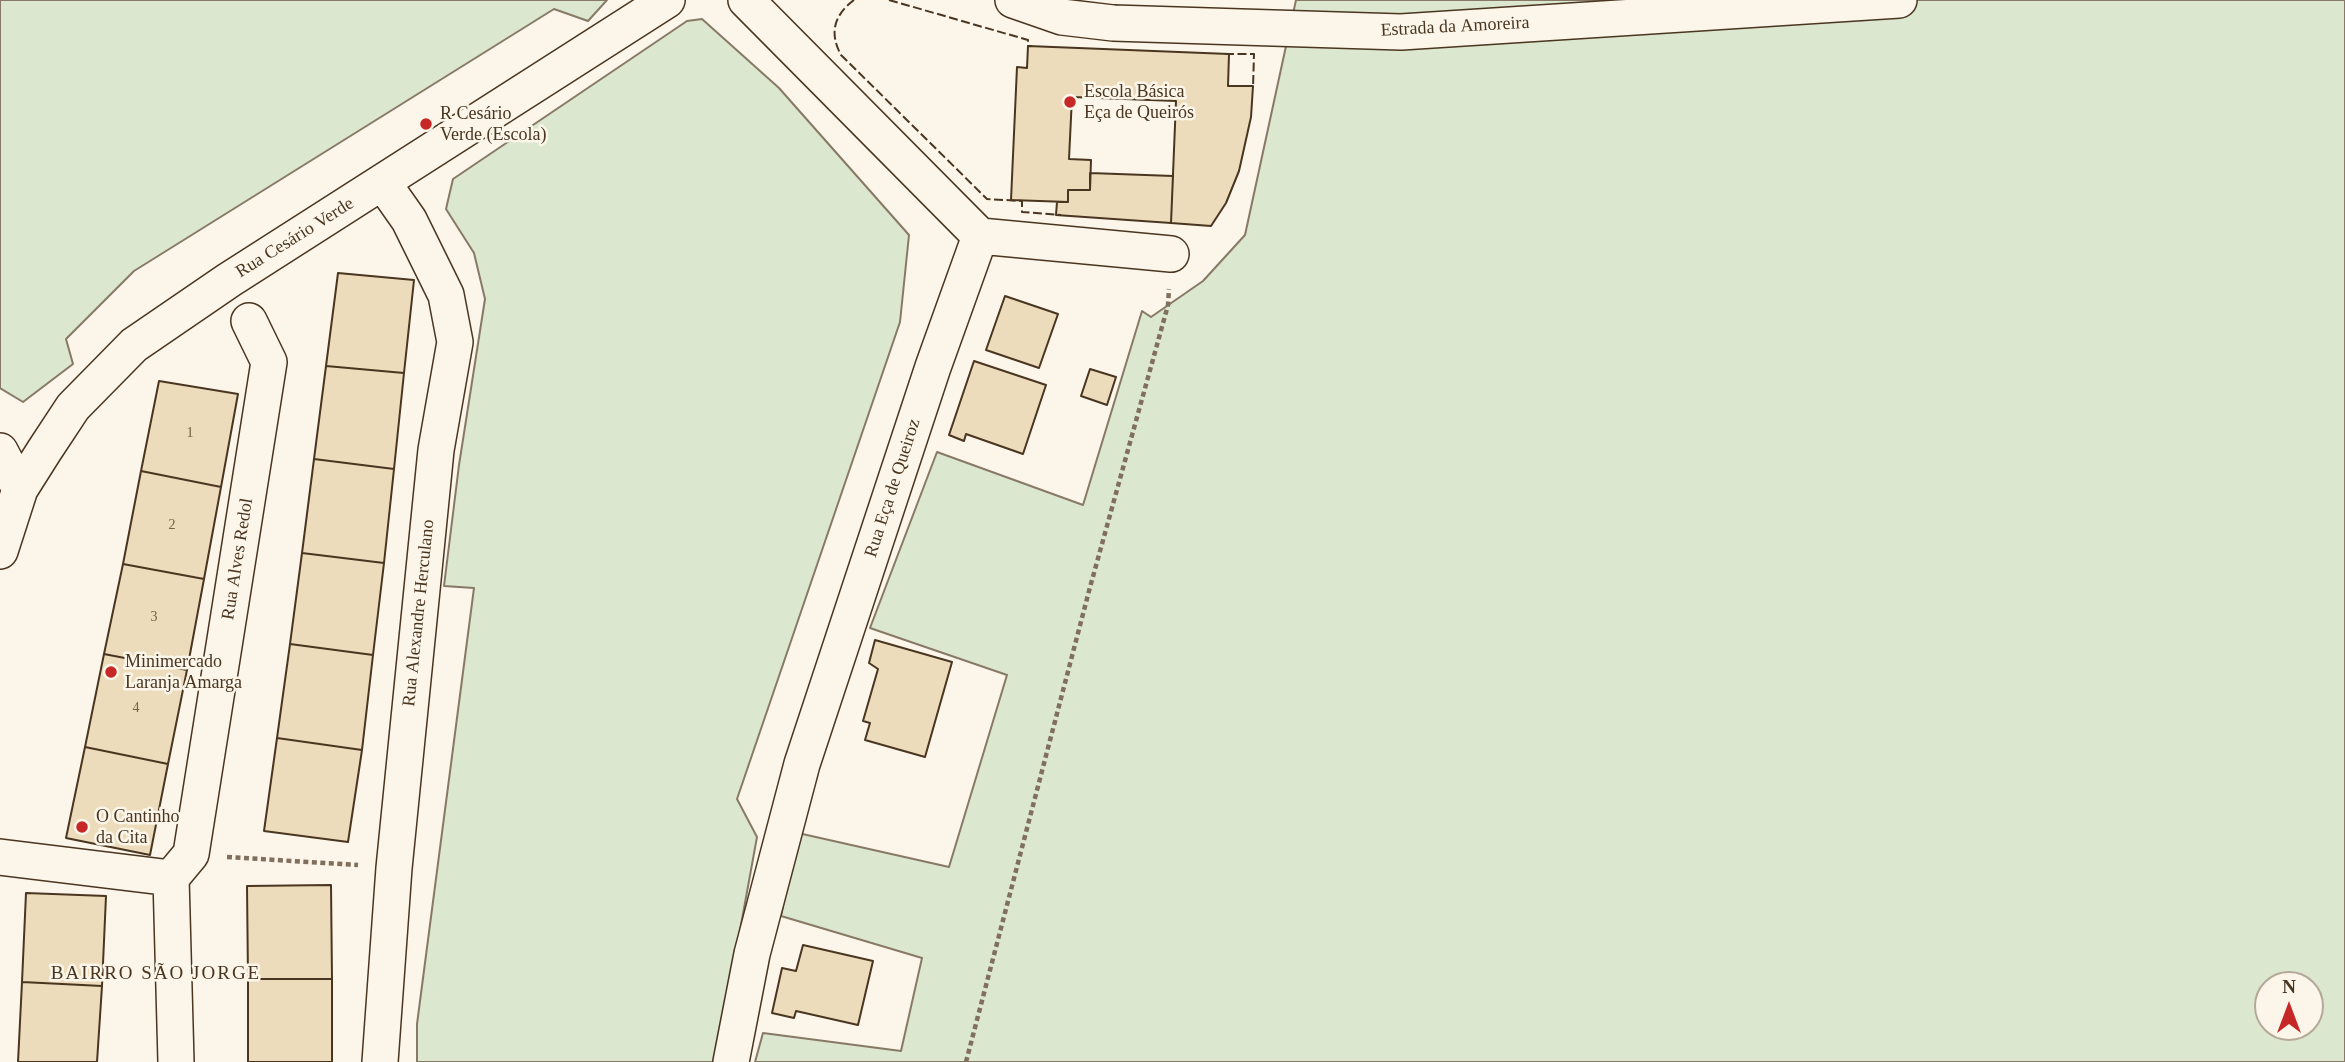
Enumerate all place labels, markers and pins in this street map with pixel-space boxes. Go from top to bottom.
place label: Escola Básica Eça de Queirós [1084,81,1194,124]
marker: Escola Básica Eça de Queirós [1062,94,1078,110]
place label: R Cesário Verde (Escola) [440,103,546,146]
marker: R Cesário Verde (Escola) [418,116,434,132]
place label: Minimercado Laranja Amarga [125,651,242,694]
marker: Minimercado Laranja Amarga [103,664,119,680]
place label: O Cantinho da Cita [96,806,179,848]
marker: O Cantinho da Cita [74,819,90,835]

